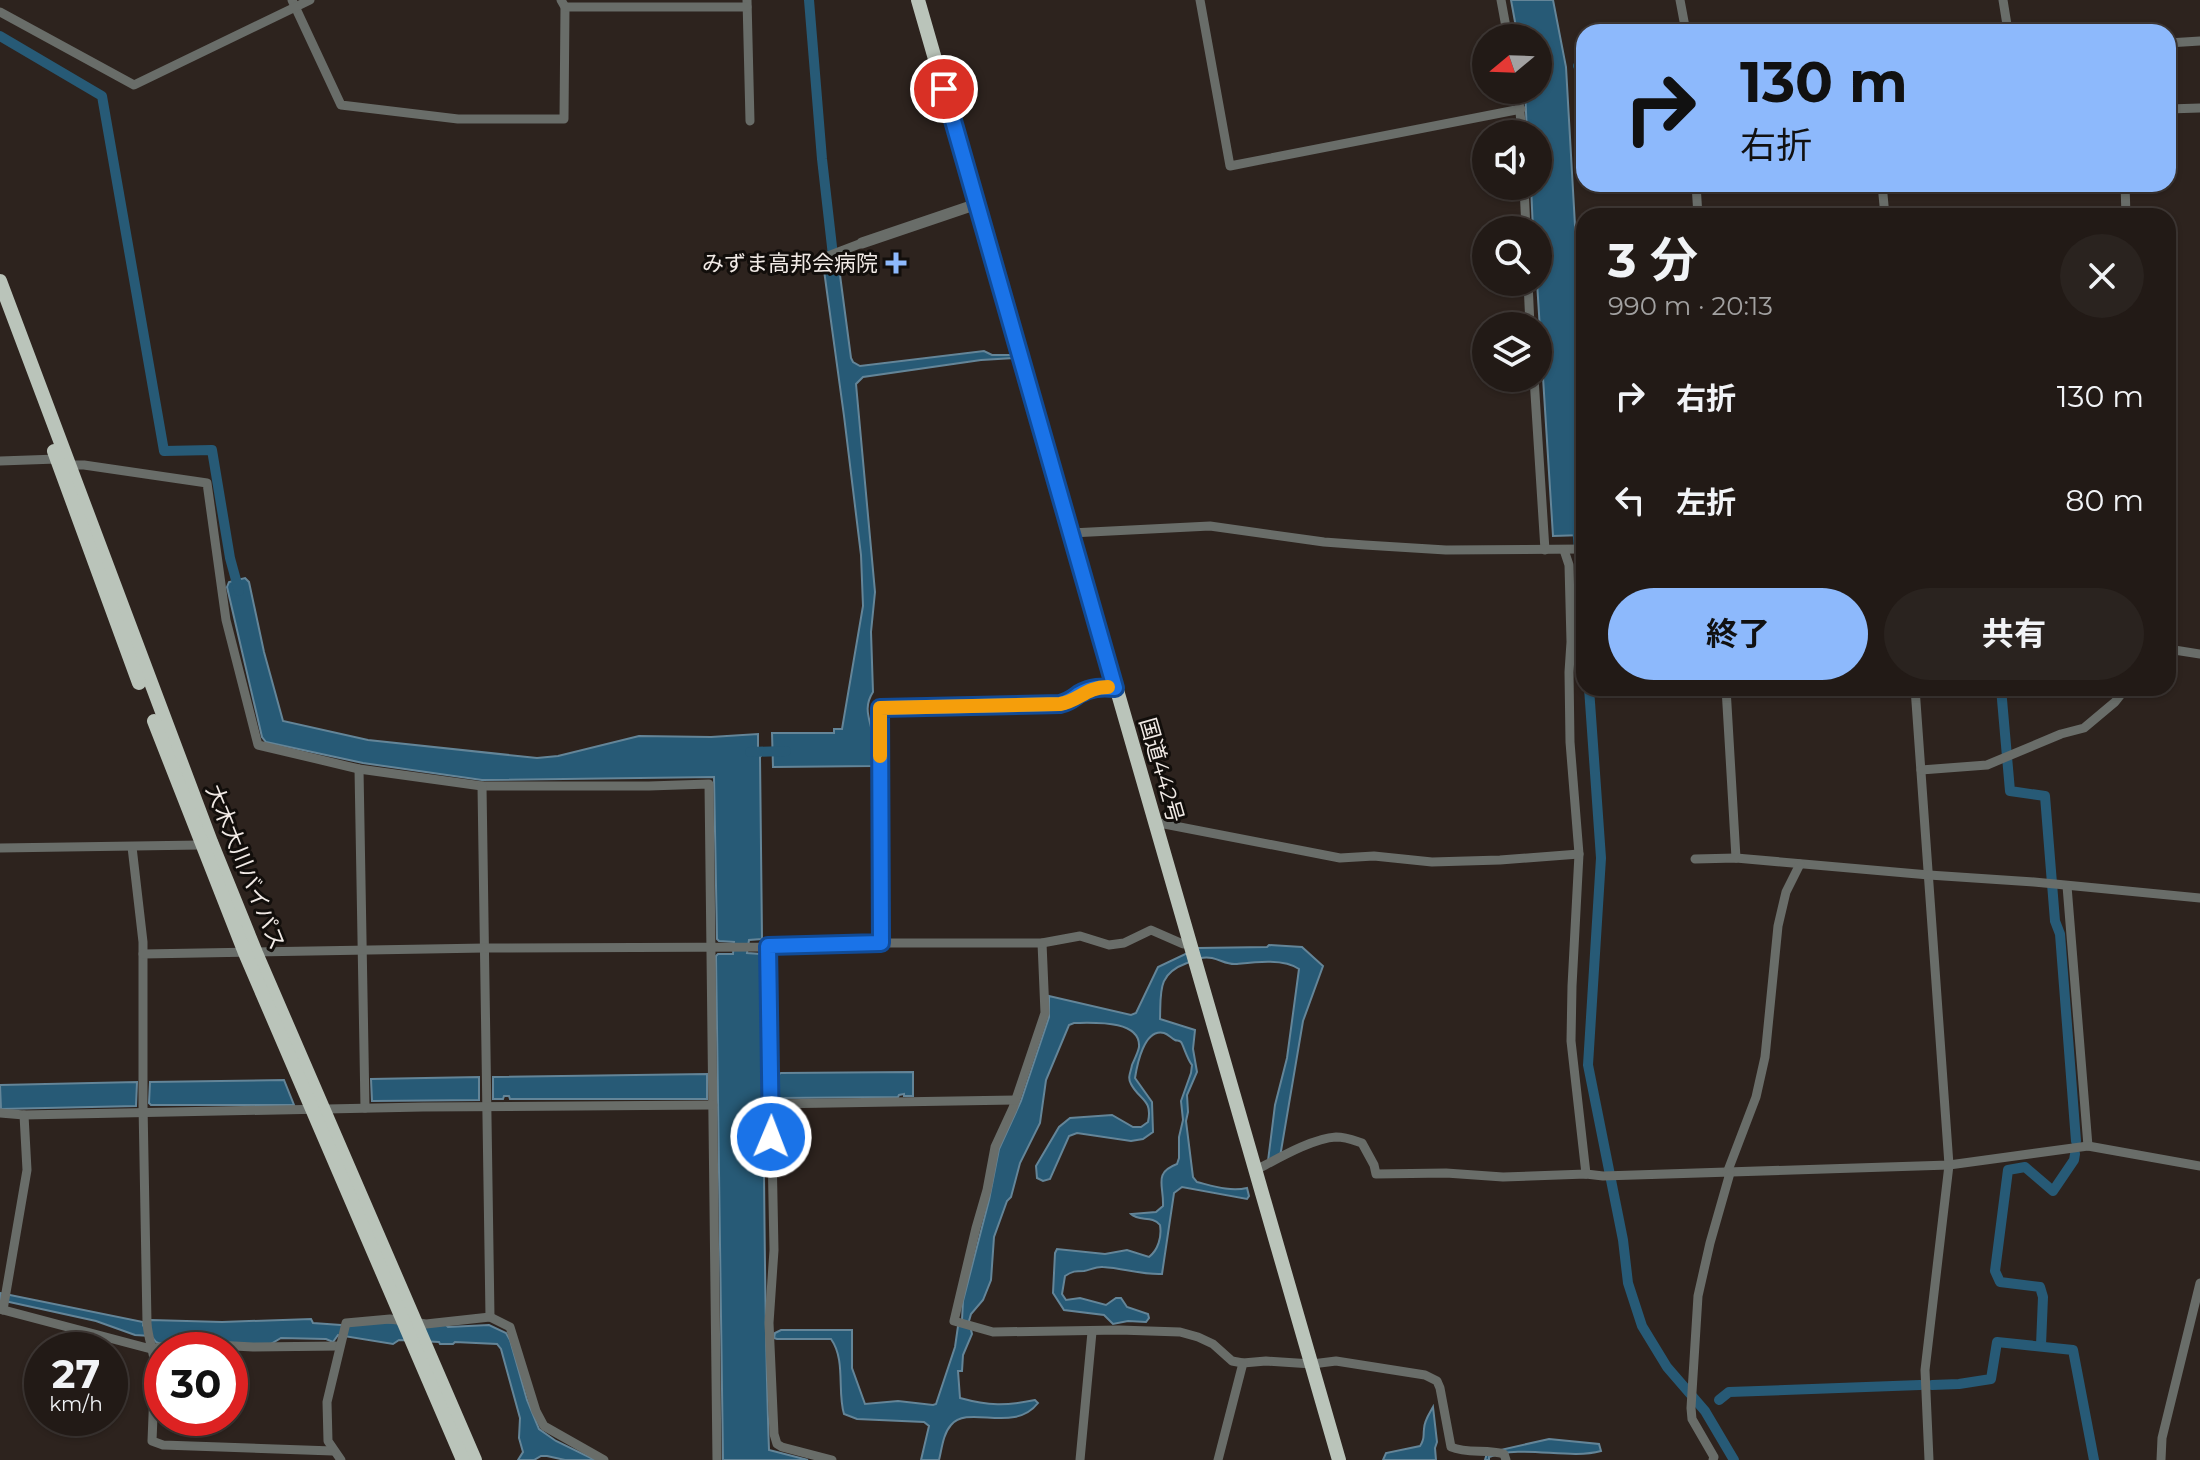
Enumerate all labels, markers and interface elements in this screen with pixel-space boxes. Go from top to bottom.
north arrow [1472,24,1552,104]
map controls [1472,24,1552,392]
text: 130 m [1740,48,1908,116]
pin [910,55,978,123]
icon: right [1608,56,1712,160]
icon: arrive [922,67,966,111]
button: sound [1472,120,1552,200]
text: 右折 [1740,123,1812,167]
button: search [1472,216,1552,296]
text: 3 分 [1608,231,1698,289]
button: close [2060,234,2144,318]
place label: みずま高邦会病院 [702,250,878,277]
marker: みずま高邦会病院 [885,252,907,274]
text: 990 m · 20:13 [1608,290,1773,322]
button: layers [1472,312,1552,392]
icon: right [1608,374,1652,418]
text: 130 m [2057,378,2144,415]
text: 右折 [1676,380,1736,417]
icon: left [1608,478,1652,522]
text: 80 m [2065,482,2144,519]
text: 左折 [1676,484,1736,521]
button: 終了 [1608,588,1868,680]
button: 共有 [1884,588,2144,680]
street label: 国道442号 [1134,715,1189,826]
street label: 大木大川バイパス [200,781,291,954]
position arrow [729,1095,813,1179]
speed limit sign: 30 [144,1332,248,1436]
text: 27 [52,1349,100,1398]
text: km/h [49,1392,103,1416]

